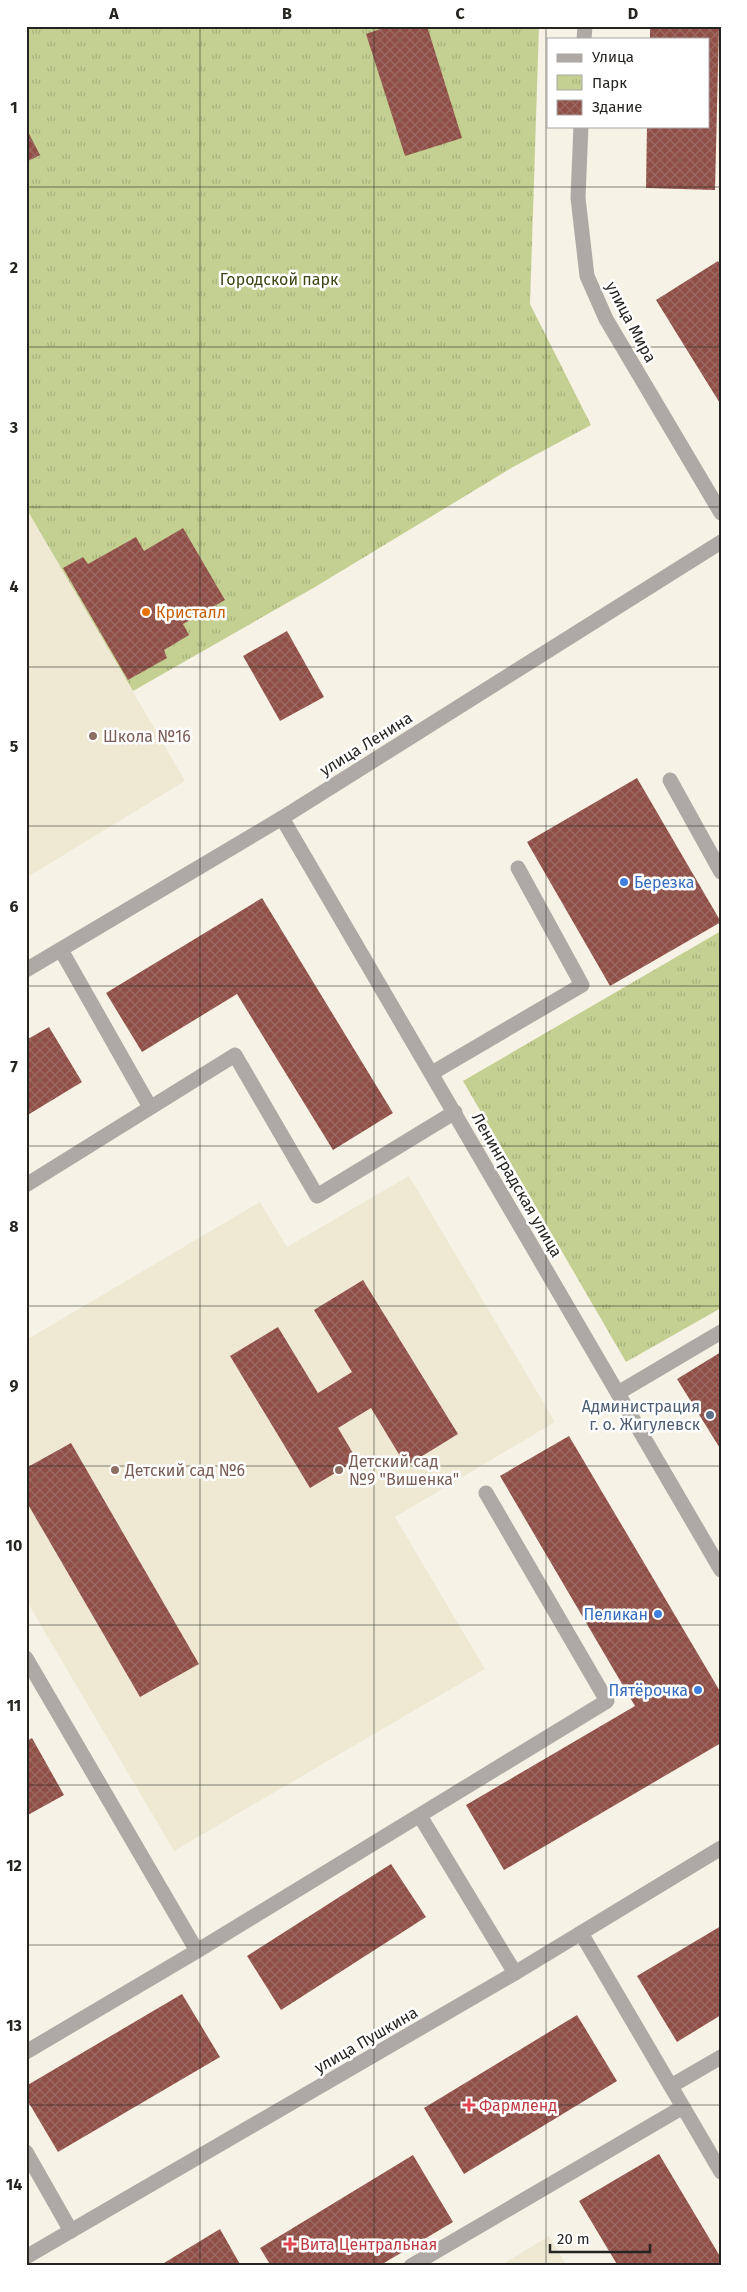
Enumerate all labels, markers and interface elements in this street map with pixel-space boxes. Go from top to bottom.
text: A [108,4,119,23]
text: B [282,4,292,23]
text: C [455,4,465,23]
text: D [628,4,638,23]
legend [547,38,710,128]
text: Улица [592,48,634,66]
text: Парк [592,74,627,92]
text: 1 [10,98,18,117]
text: Здание [592,98,642,116]
text: 2 [10,258,18,277]
park label: Городской парк [220,270,339,289]
street label: улица Мира [602,278,660,366]
text: 3 [9,418,18,437]
text: 4 [9,577,19,596]
place label: Кристалл [156,603,226,622]
marker: Кристалл [140,606,152,618]
street label: улица Ленина [316,708,416,780]
place label: Школа №16 [103,727,191,746]
marker: Школа №16 [87,730,99,742]
text: 5 [10,737,19,756]
place label: Березка [634,873,695,892]
marker: Березка [618,876,630,888]
text: 6 [9,897,19,916]
text: 7 [10,1057,18,1076]
street label: Ленинградская улица [468,1109,566,1261]
text: 8 [9,1217,19,1236]
text: 9 [10,1376,19,1395]
place label: Администрация г. о. Жигулевск [582,1397,701,1434]
marker: Администрация г. о. Жигулевск [704,1409,716,1421]
place label: Детский сад №9 "Вишенка" [348,1452,459,1489]
place label: Детский сад №6 [124,1461,245,1480]
marker: Детский сад №6 [109,1464,121,1476]
marker: Детский сад №9 "Вишенка" [333,1464,345,1476]
text: 10 [6,1536,22,1555]
place label: Пеликан [584,1605,648,1624]
marker: Пеликан [652,1608,664,1620]
place label: Пятёрочка [608,1681,688,1700]
marker: Пятёрочка [692,1684,704,1696]
text: 11 [7,1696,21,1715]
text: 12 [6,1856,22,1875]
street label: улица Пушкина [311,2003,421,2077]
text: 13 [6,2016,22,2035]
place label: Фармленд [479,2096,557,2115]
marker: Фармленд [463,2099,475,2111]
text: 14 [6,2175,22,2194]
scale bar [550,2222,650,2254]
text: 20 m [557,2230,590,2248]
place label: Вита Центральная [300,2235,437,2254]
marker: Вита Центральная [284,2238,296,2250]

